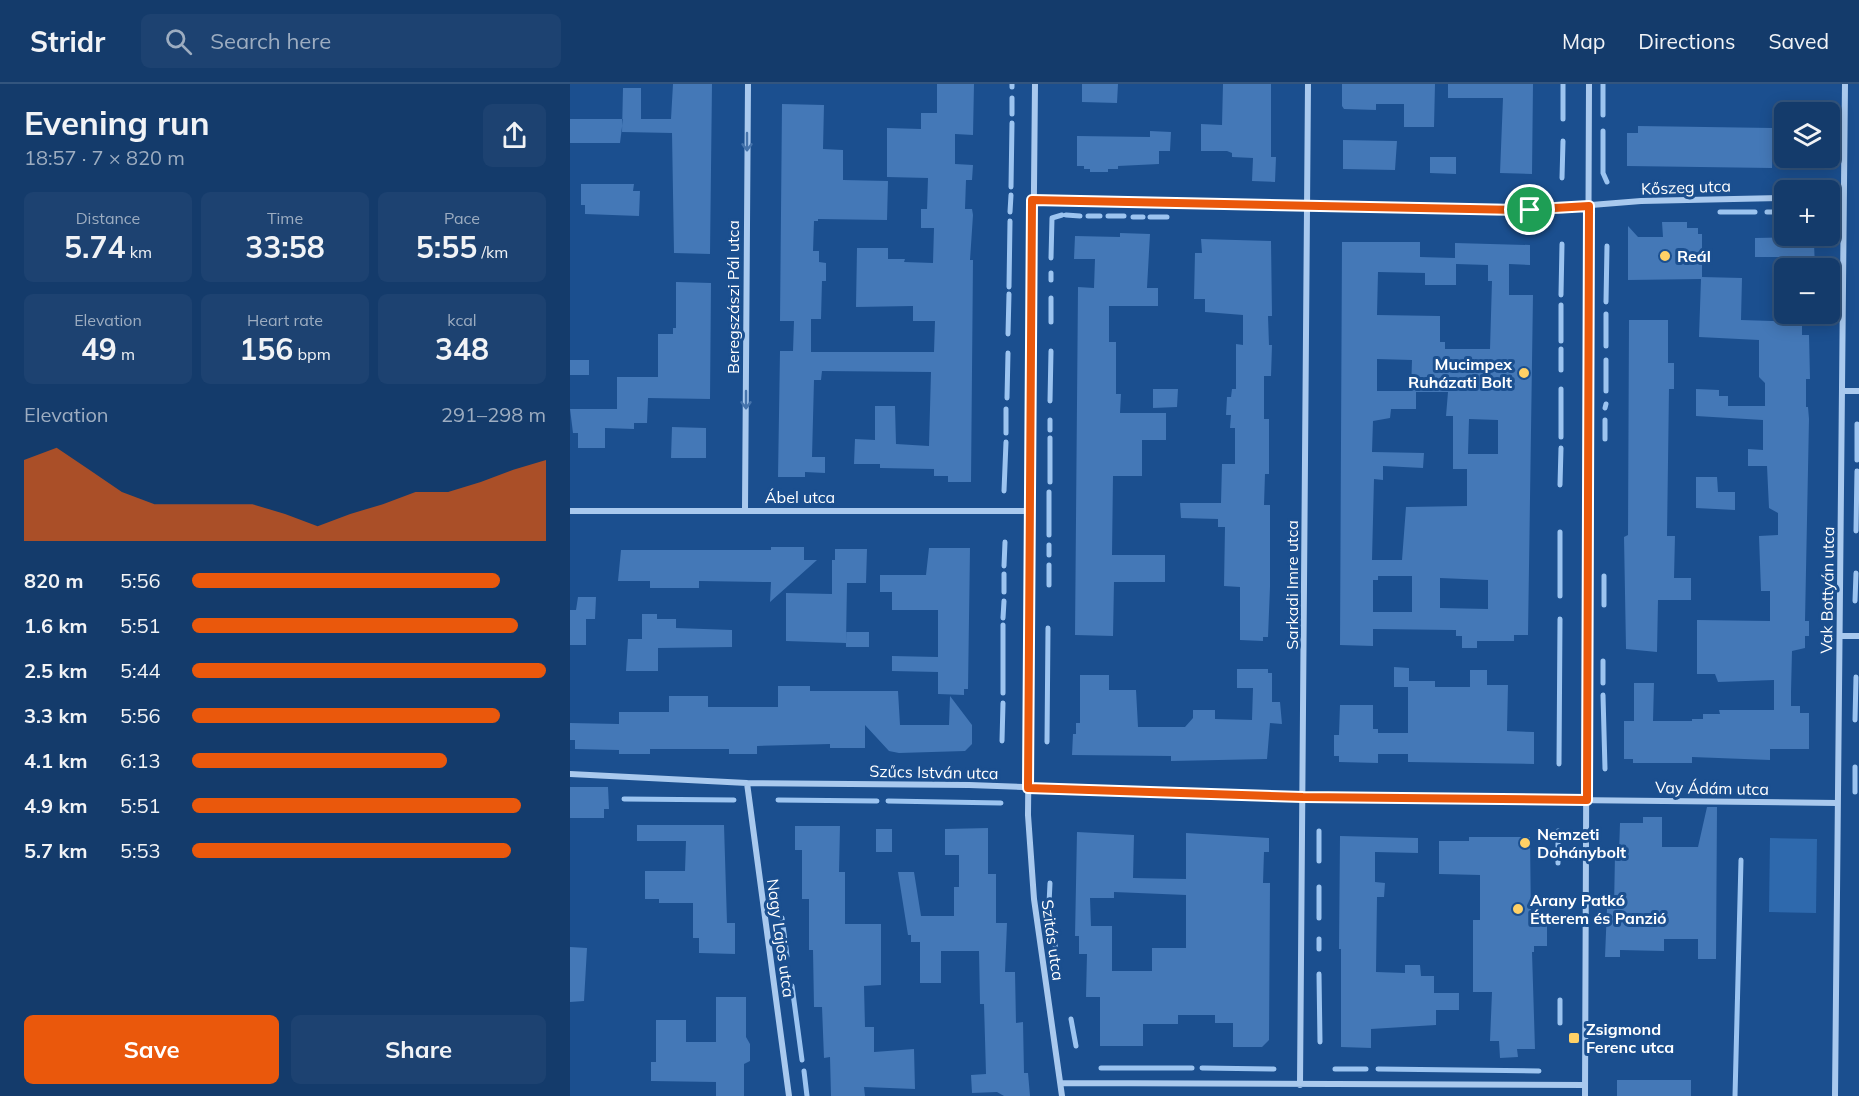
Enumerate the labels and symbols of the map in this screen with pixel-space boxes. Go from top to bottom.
one-way arrow [741,132,753,152]
street label: Kőszeg utca [1641,175,1731,199]
pin [1504,184,1555,235]
street label: Beregszászi Pál utca [723,220,743,374]
place label: Reál [1677,246,1711,266]
marker: Reál [1658,249,1672,263]
place label: Mucimpex Ruházati Bolt [1408,354,1512,392]
marker: Mucimpex Ruházati Bolt [1517,366,1531,380]
one-way arrow [740,390,752,410]
street label: Ábel utca [765,487,835,507]
street label: Sarkadi Imre utca [1282,520,1302,650]
street label: Vak Bottyán utca [1816,526,1838,654]
street label: Szűcs István utca [869,761,999,783]
street label: Vay Ádám utca [1655,777,1769,799]
place label: Nemzeti Dohánybolt [1537,824,1626,862]
marker: Nemzeti Dohánybolt [1518,836,1532,850]
street label: Nagy Lajos utca [763,877,799,999]
place label: Arany Patkó Étterem és Panzió [1530,890,1667,928]
street label: Szitás utca [1037,898,1069,982]
marker: Arany Patkó Étterem és Panzió [1511,902,1525,916]
place label: Zsigmond Ferenc utca [1586,1019,1674,1057]
marker: Zsigmond Ferenc utca [1567,1031,1581,1045]

